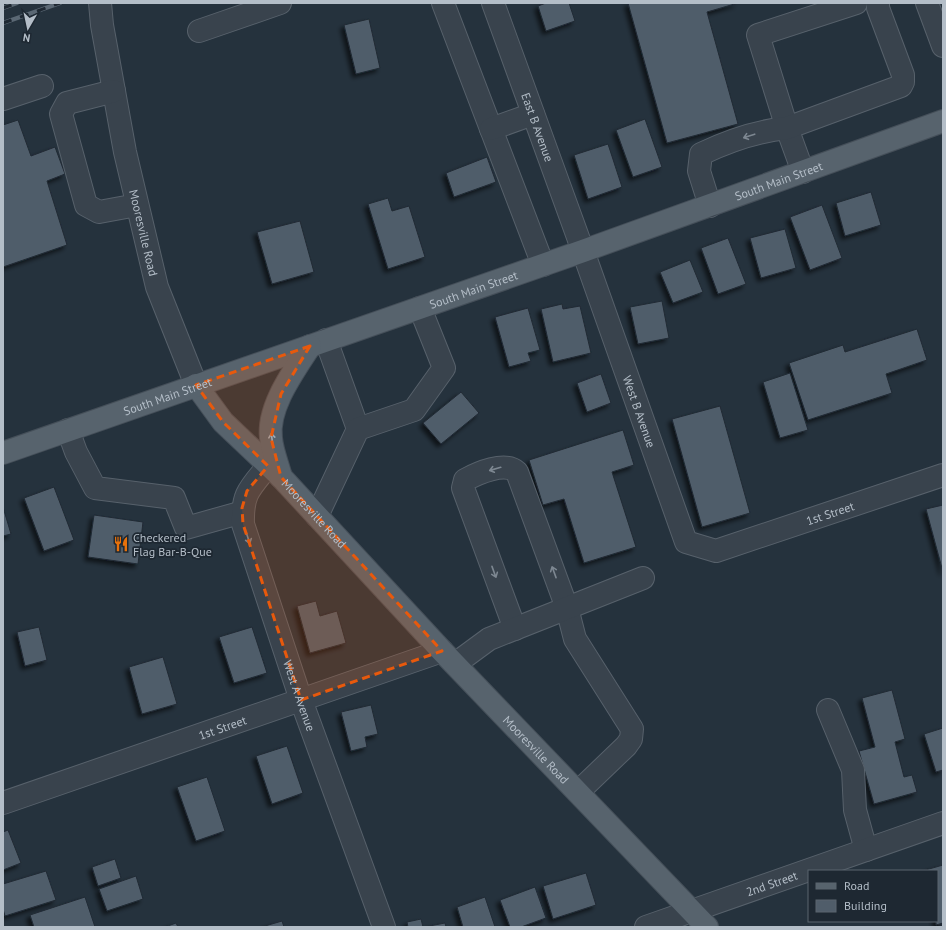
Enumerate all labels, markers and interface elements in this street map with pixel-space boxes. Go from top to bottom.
north arrow [8,8,48,48]
text: N [22,30,31,45]
street label: East B Avenue [519,91,557,164]
one-way arrow [743,133,756,140]
street label: South Main Street [733,158,824,203]
street label: Mooresville Road [127,188,162,277]
street label: South Main Street [427,267,519,311]
street label: West B Avenue [620,373,659,449]
street label: South Main Street [121,374,213,418]
one-way arrow [268,433,276,446]
one-way arrow [489,466,502,473]
street label: Mooresville Road [279,476,350,551]
street label: 1st Street [804,498,856,528]
place label: Checkered Flag Bar-B-Que [133,530,212,559]
one-way arrow [244,531,252,543]
restaurant icon: Checkered Flag Bar-B-Que [112,535,130,553]
one-way arrow [491,565,499,577]
one-way arrow [549,566,557,578]
street label: West A Avenue [281,658,319,733]
street label: 1st Street [196,712,248,742]
street label: Mooresville Road [500,712,572,786]
street label: 2nd Street [744,867,799,899]
legend [808,870,938,922]
text: Road [844,878,869,893]
text: Building [844,898,887,913]

